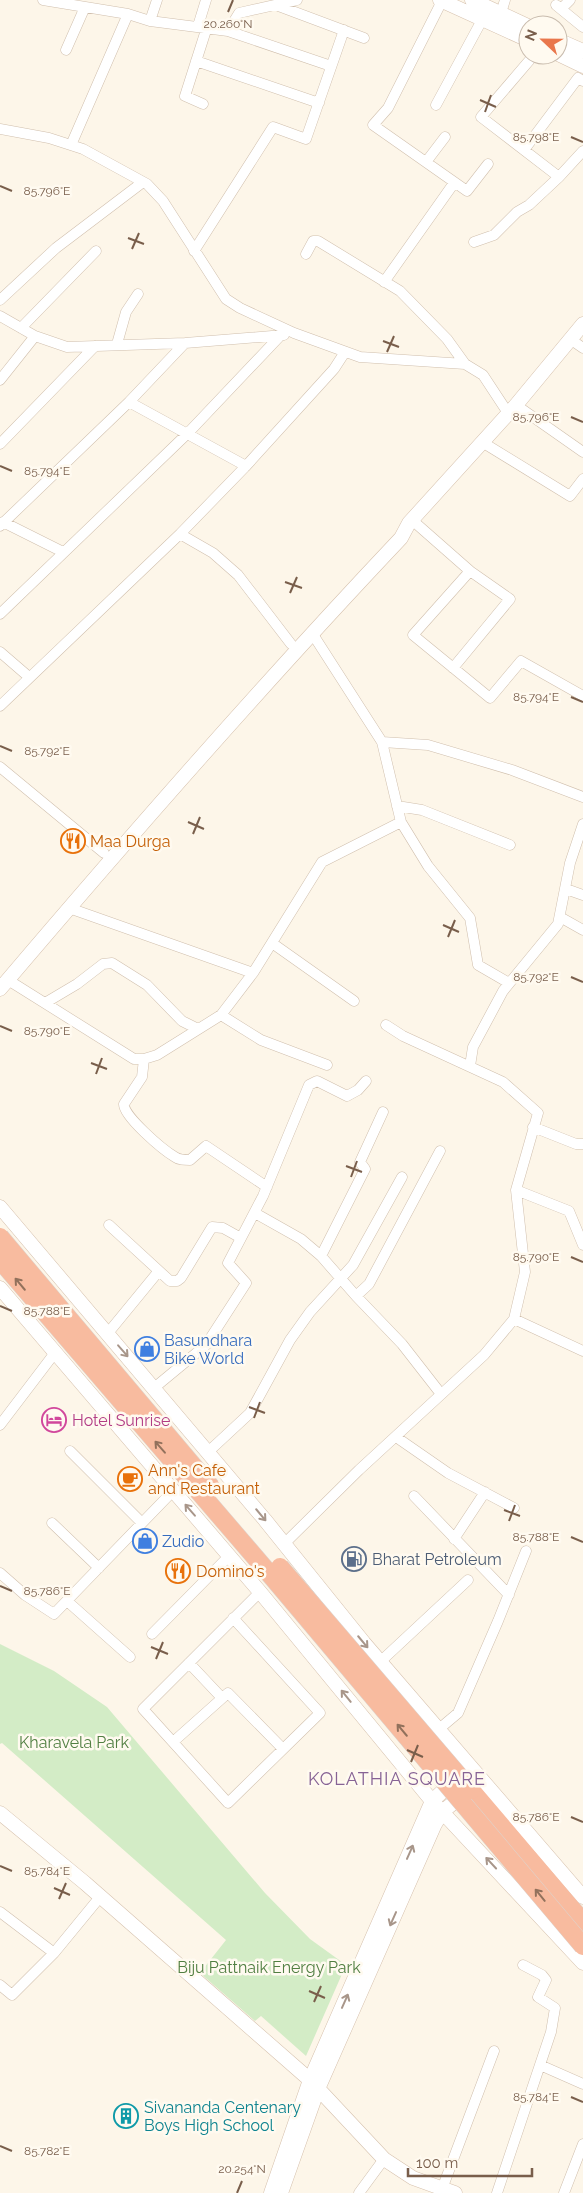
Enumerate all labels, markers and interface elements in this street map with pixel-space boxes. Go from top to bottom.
north arrow [518,15,568,65]
text: 20.260°N [204,17,252,31]
text: N [522,27,540,43]
text: 85.798°E [513,130,559,144]
text: 85.796°E [24,184,70,198]
text: 85.796°E [513,410,559,424]
text: 85.794°E [24,464,70,478]
text: 85.794°E [513,690,559,704]
text: 85.792°E [24,744,70,758]
restaurant icon: Maa Durga [60,828,86,854]
place label: Maa Durga [90,832,170,851]
text: 85.792°E [513,970,559,984]
text: 85.790°E [24,1024,70,1038]
text: 85.790°E [513,1250,559,1264]
one-way arrow [15,1277,26,1290]
text: 85.788°E [24,1304,70,1318]
place label: Basundhara Bike World [164,1331,252,1368]
shop icon: Basundhara Bike World [134,1336,160,1362]
one-way arrow [117,1344,128,1357]
hotel icon: Hotel Sunrise [41,1407,67,1433]
place label: Hotel Sunrise [72,1411,170,1430]
one-way arrow [155,1441,166,1454]
place label: Ann's Cafe and Restaurant [148,1461,261,1498]
cafe icon: Ann's Cafe and Restaurant [117,1466,143,1492]
one-way arrow [184,1504,195,1517]
one-way arrow [255,1509,267,1522]
shop icon: Zudio [132,1528,158,1554]
text: 85.788°E [513,1530,559,1544]
place label: Zudio [162,1532,204,1551]
fuel station icon: Bharat Petroleum [341,1546,367,1572]
place label: Bharat Petroleum [372,1550,502,1569]
restaurant icon: Domino's [165,1558,191,1584]
place label: Domino's [196,1562,265,1581]
text: 85.786°E [24,1584,70,1598]
one-way arrow [357,1635,368,1648]
one-way arrow [340,1689,351,1702]
one-way arrow [397,1724,408,1737]
park label: Kharavela Park [19,1733,129,1752]
district label: KOLATHIA SQUARE [308,1768,486,1789]
text: 85.786°E [513,1810,559,1824]
one-way arrow [405,1845,415,1860]
one-way arrow [485,1857,497,1869]
text: 85.784°E [24,1864,70,1878]
one-way arrow [534,1889,545,1902]
one-way arrow [388,1911,398,1926]
park label: Biju Pattnaik Energy Park [177,1958,361,1977]
one-way arrow [340,1994,350,2009]
text: 85.784°E [513,2090,559,2104]
place label: Sivananda Centenary Boys High School [144,2098,301,2135]
building icon: Sivananda Centenary Boys High School [113,2103,139,2129]
text: 85.782°E [24,2144,70,2158]
scale bar [408,2146,532,2178]
text: 100 m [416,2154,458,2172]
text: 20.254°N [218,2162,266,2176]

